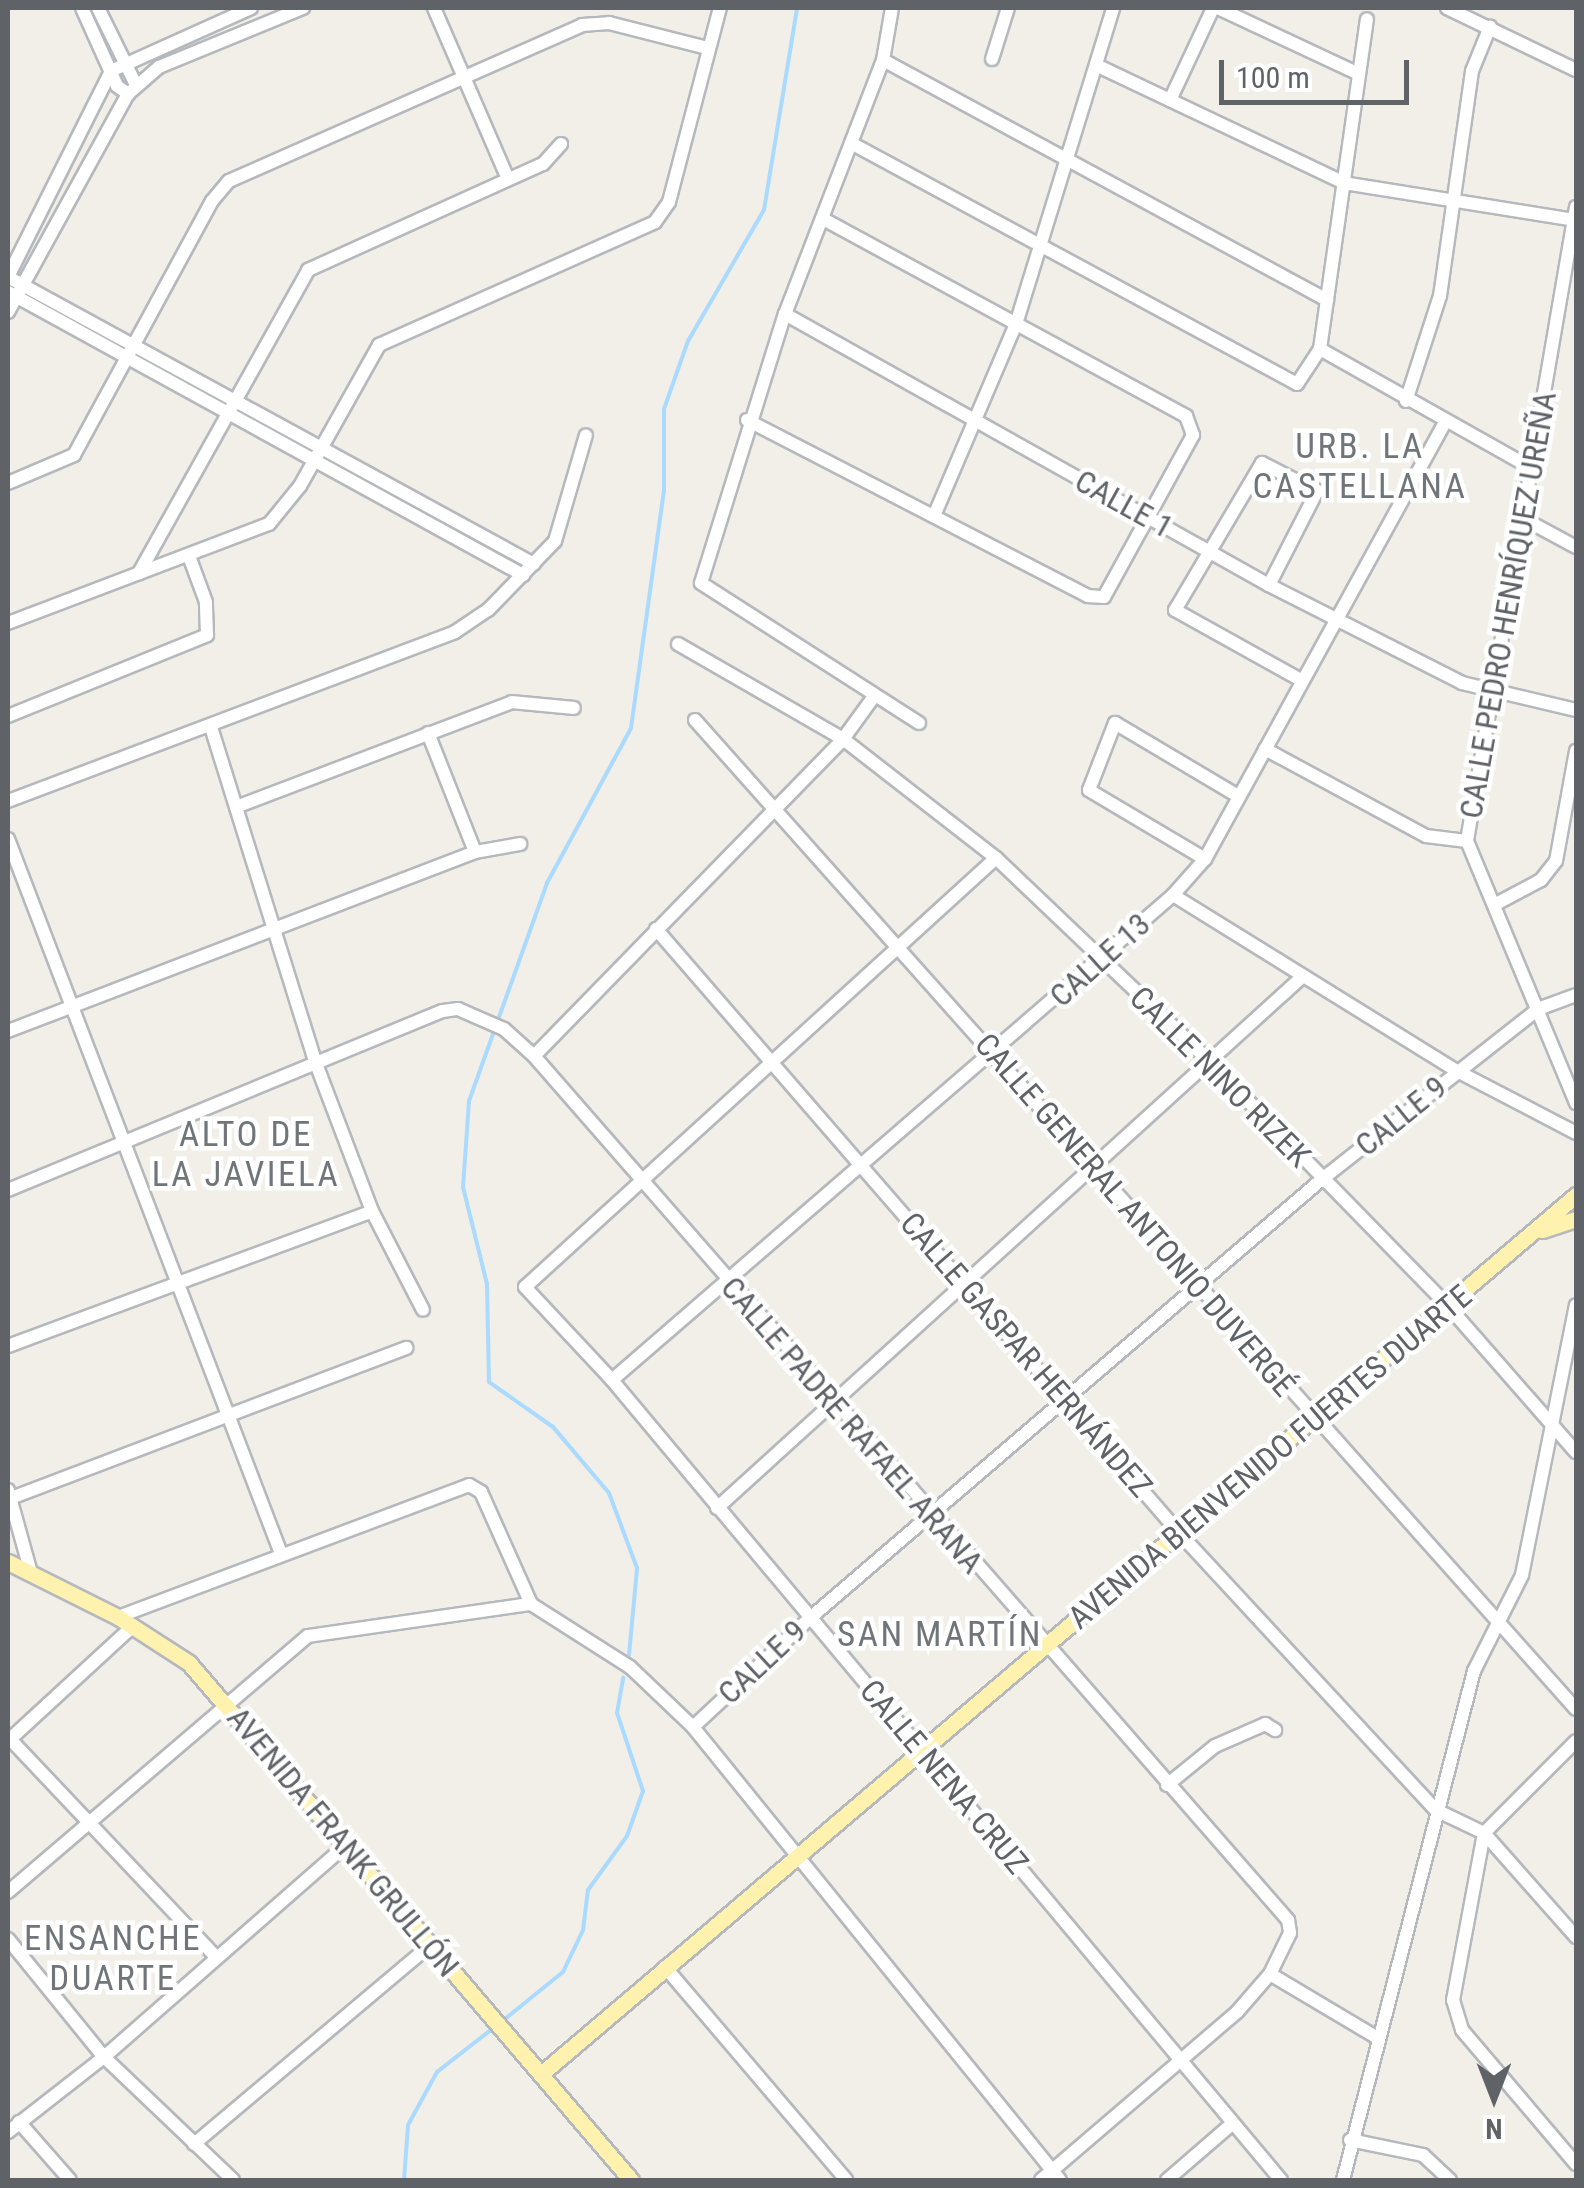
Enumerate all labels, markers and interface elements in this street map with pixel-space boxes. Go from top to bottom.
scale bar [1224,40,1414,102]
text: 100 m [1236,60,1310,95]
street label: CALLE PEDRO HENRÍQUEZ UREÑA [1452,388,1564,822]
district label: URB. LA CASTELLANA [1253,426,1467,508]
street label: CALLE 1 [1068,461,1180,547]
street label: CALLE 13 [1042,905,1158,1015]
street label: CALLE NINO RIZEK [1122,979,1318,1175]
street label: CALLE GENERAL ANTONIO DUVERGÉ [967,1026,1303,1404]
street label: CALLE 9 [1348,1068,1454,1164]
district label: ALTO DE LA JAVIELA [152,1114,340,1196]
street label: CALLE GASPAR HERNÁNDEZ [892,1205,1160,1505]
street label: CALLE PADRE RAFAEL ARANA [713,1269,991,1581]
street label: AVENIDA BIENVENIDO FUERTES DUARTE [1061,1277,1479,1637]
street label: CALLE 9 [710,1612,814,1712]
district label: SAN MARTÍN [837,1614,1043,1656]
street label: CALLE NENA CRUZ [852,1672,1036,1882]
street label: AVENIDA FRANK GRULLÓN [219,1699,467,1985]
district label: ENSANCHE DUARTE [24,1918,202,2000]
north arrow [1444,2048,1544,2148]
text: N [1485,2112,1503,2145]

